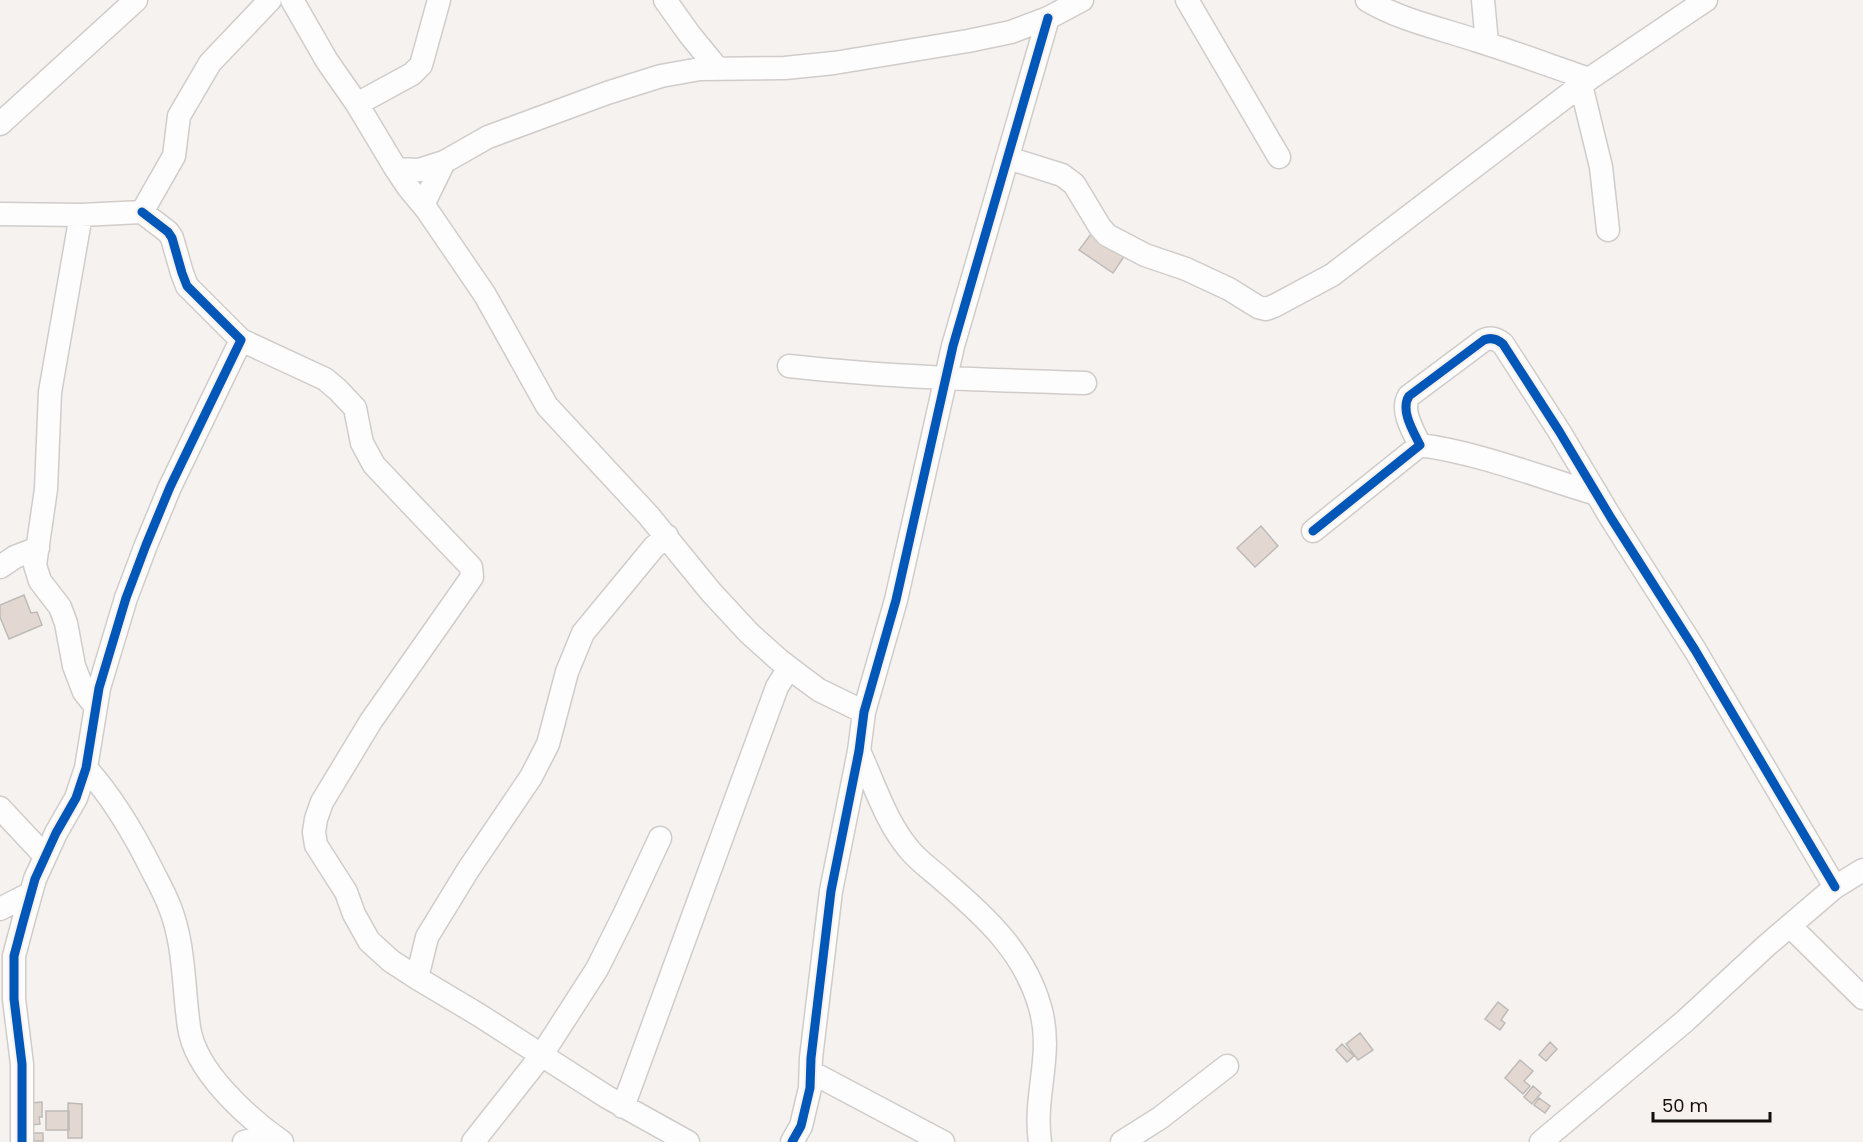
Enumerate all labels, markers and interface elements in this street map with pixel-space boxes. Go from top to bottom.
scale bar [1653,1085,1770,1123]
text: 50 m [1662,1093,1708,1118]

